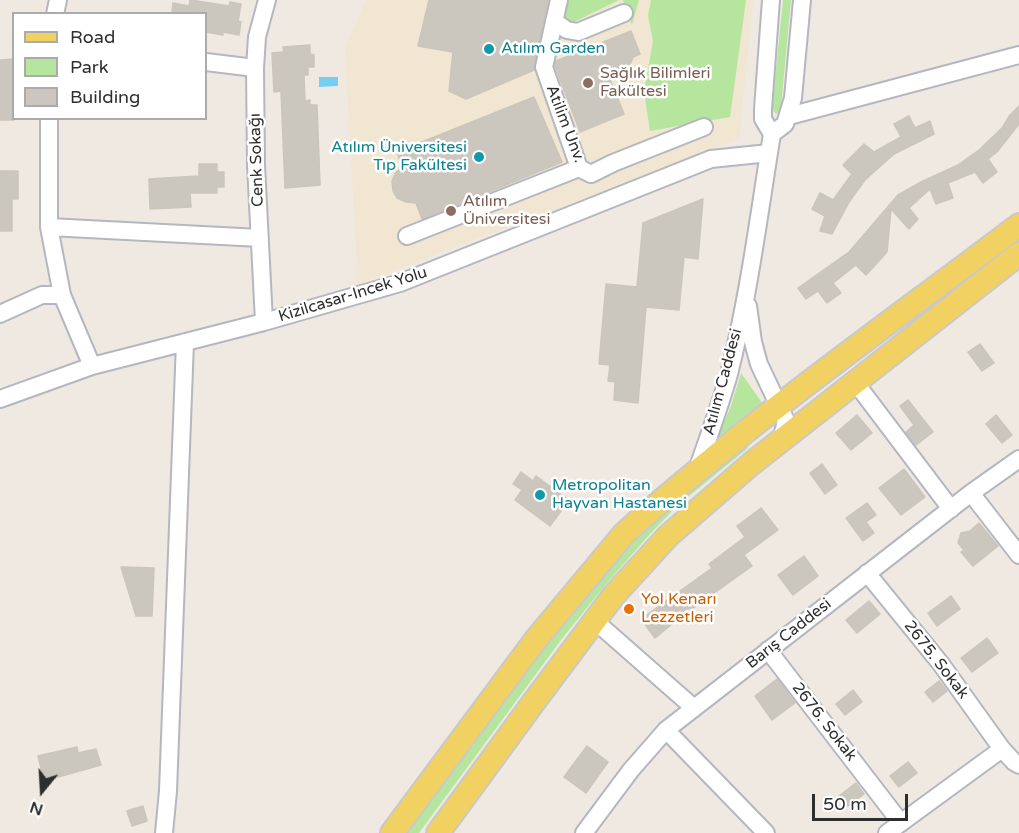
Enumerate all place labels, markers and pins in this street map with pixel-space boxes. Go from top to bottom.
place label: Atılım Garden [501,39,605,59]
marker: Atılım Garden [482,42,496,56]
place label: Sağlık Bilimleri Fakültesi [600,64,711,102]
marker: Sağlık Bilimleri Fakültesi [581,76,595,90]
place label: Atılım Üniversitesi Tıp Fakültesi [331,138,467,176]
marker: Atılım Üniversitesi Tıp Fakültesi [472,150,486,164]
place label: Atılım Üniversitesi [463,192,551,230]
marker: Atılım Üniversitesi [444,204,458,218]
place label: Metropolitan Hayvan Hastanesi [552,476,687,514]
marker: Metropolitan Hayvan Hastanesi [533,488,547,502]
place label: Yol Kenarı Lezzetleri [641,590,717,628]
marker: Yol Kenarı Lezzetleri [622,602,636,616]

